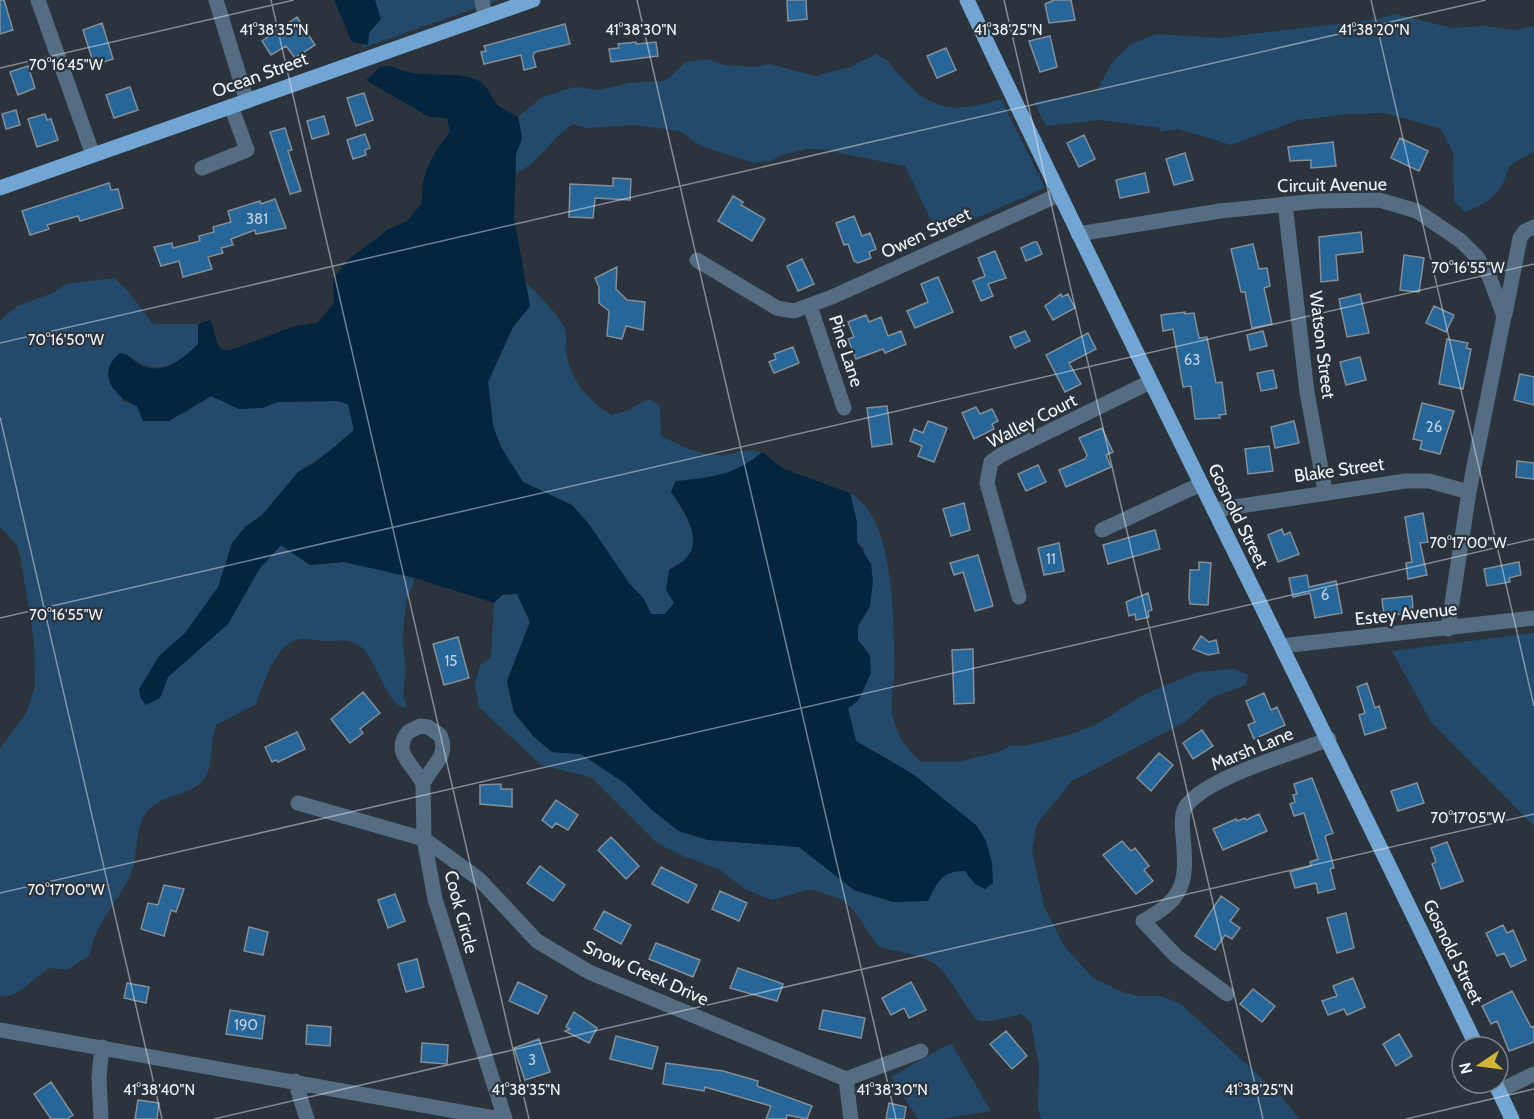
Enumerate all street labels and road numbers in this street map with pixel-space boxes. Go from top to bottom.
street label: Ocean Street [209,48,311,102]
street label: Circuit Avenue [1277,173,1387,197]
street label: Owen Street [878,203,974,263]
street label: Watson Street [1304,290,1340,400]
street label: Pine Lane [824,312,868,390]
street label: Walley Court [984,389,1080,453]
street label: Blake Street [1293,453,1385,487]
street label: Gosnold Street [1203,460,1273,572]
street label: Estey Avenue [1354,598,1458,630]
street label: Marsh Lane [1208,722,1296,776]
street label: Cook Circle [439,868,483,956]
street label: Gosnold Street [1418,896,1488,1008]
street label: Snow Creek Drive [580,936,712,1010]

